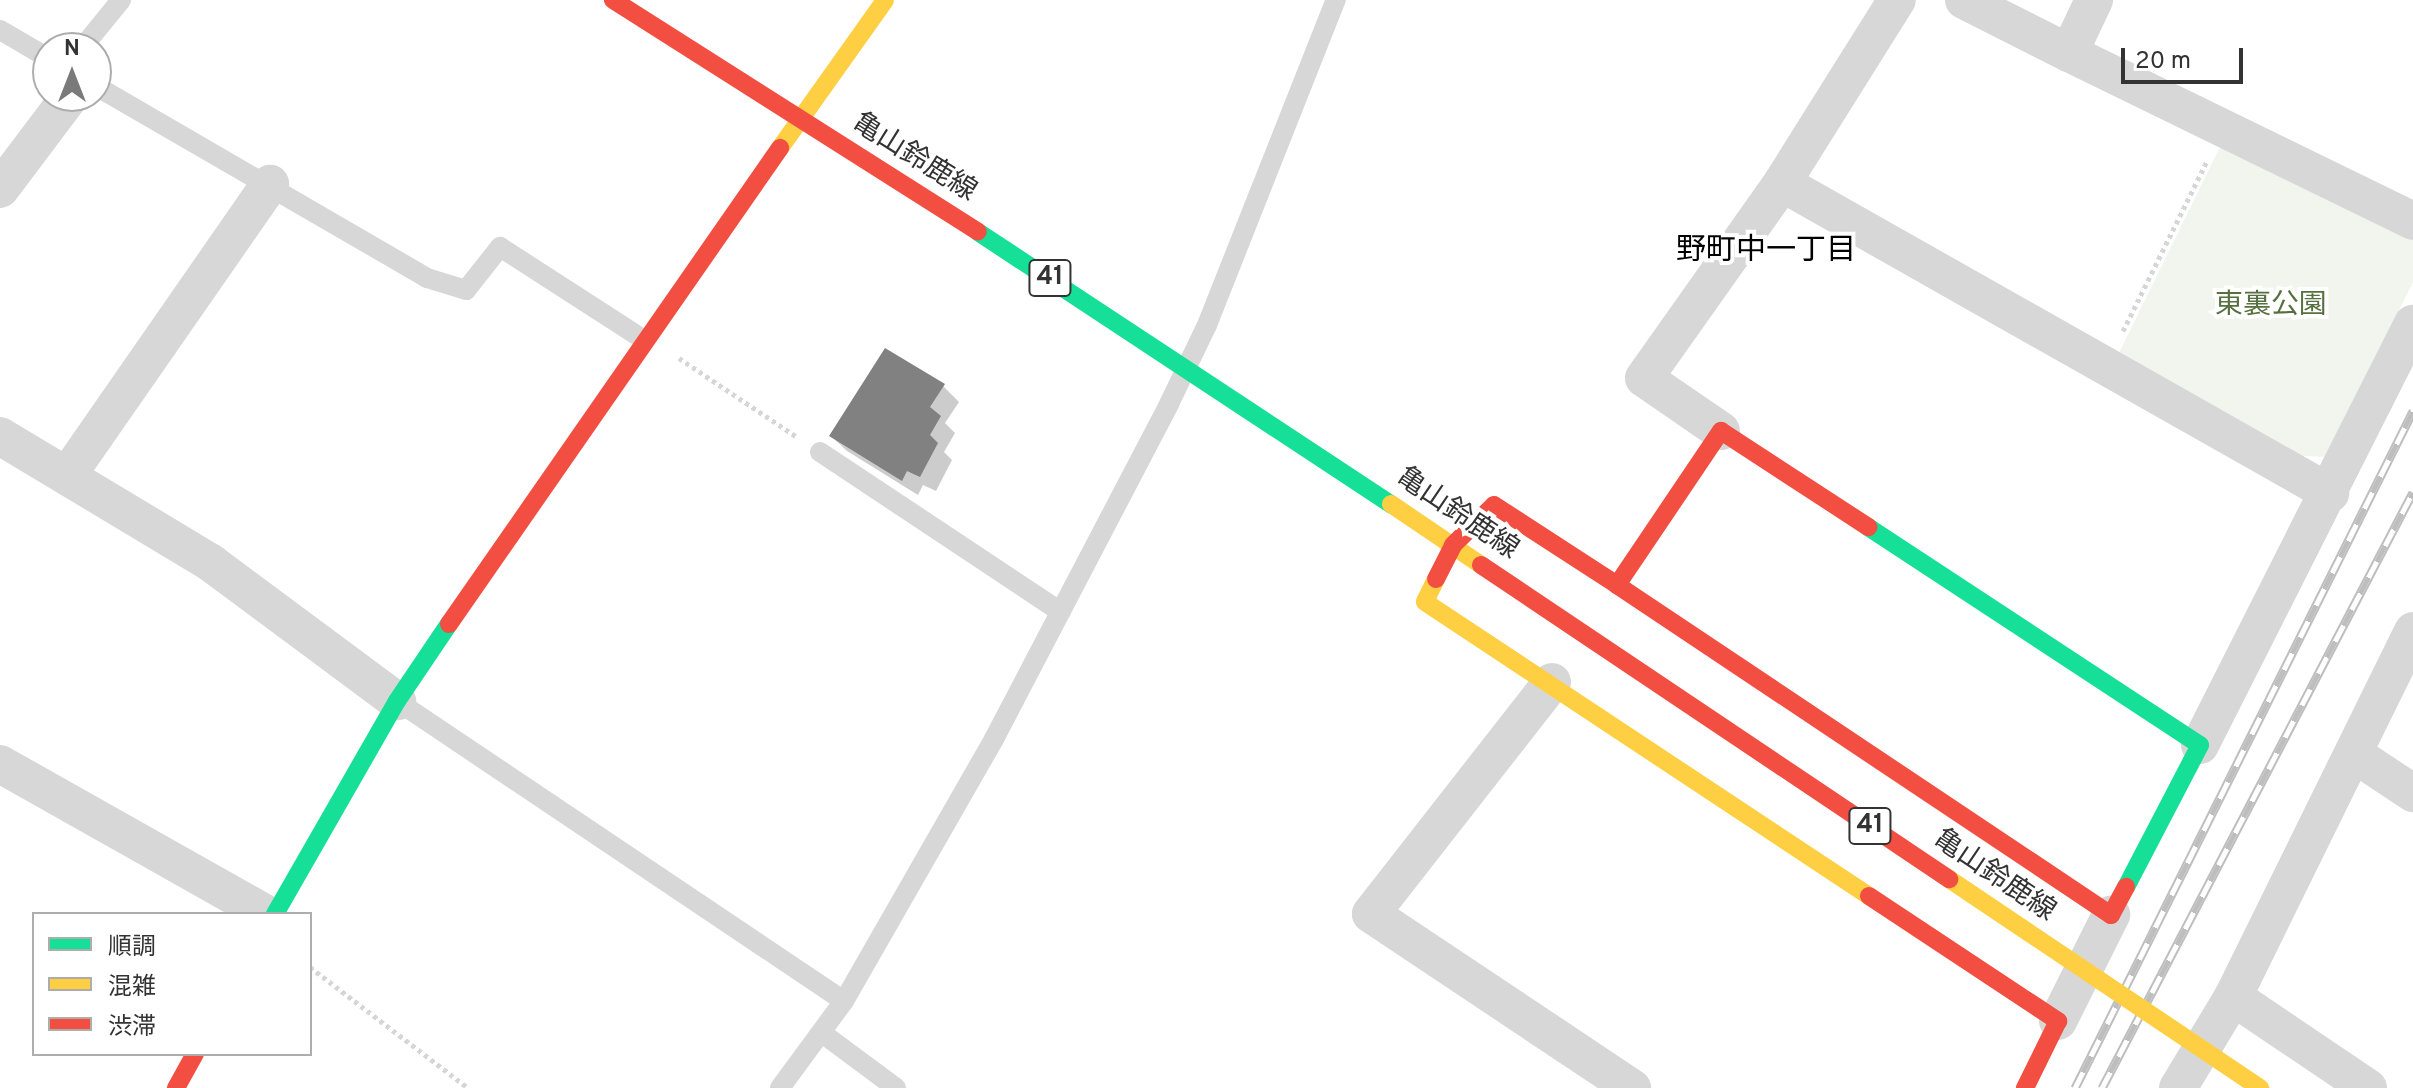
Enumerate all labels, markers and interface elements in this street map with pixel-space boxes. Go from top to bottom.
north arrow [32,32,112,112]
scale bar [2125,32,2247,82]
text: N [64,36,80,63]
text: 20 m [2135,47,2191,77]
street label: 亀山鈴鹿線 [846,107,982,209]
district label: 野町中一丁目 [1676,234,1856,270]
road number: 41 [1028,256,1072,300]
park label: 東裏公園 [2215,289,2327,323]
street label: 亀山鈴鹿線 [1390,461,1524,567]
road number: 41 [1848,804,1892,848]
street label: 亀山鈴鹿線 [1927,823,2061,929]
legend [32,912,312,1056]
text: 順調 [108,933,156,963]
text: 混雑 [108,973,156,1003]
text: 渋滞 [108,1013,156,1043]

